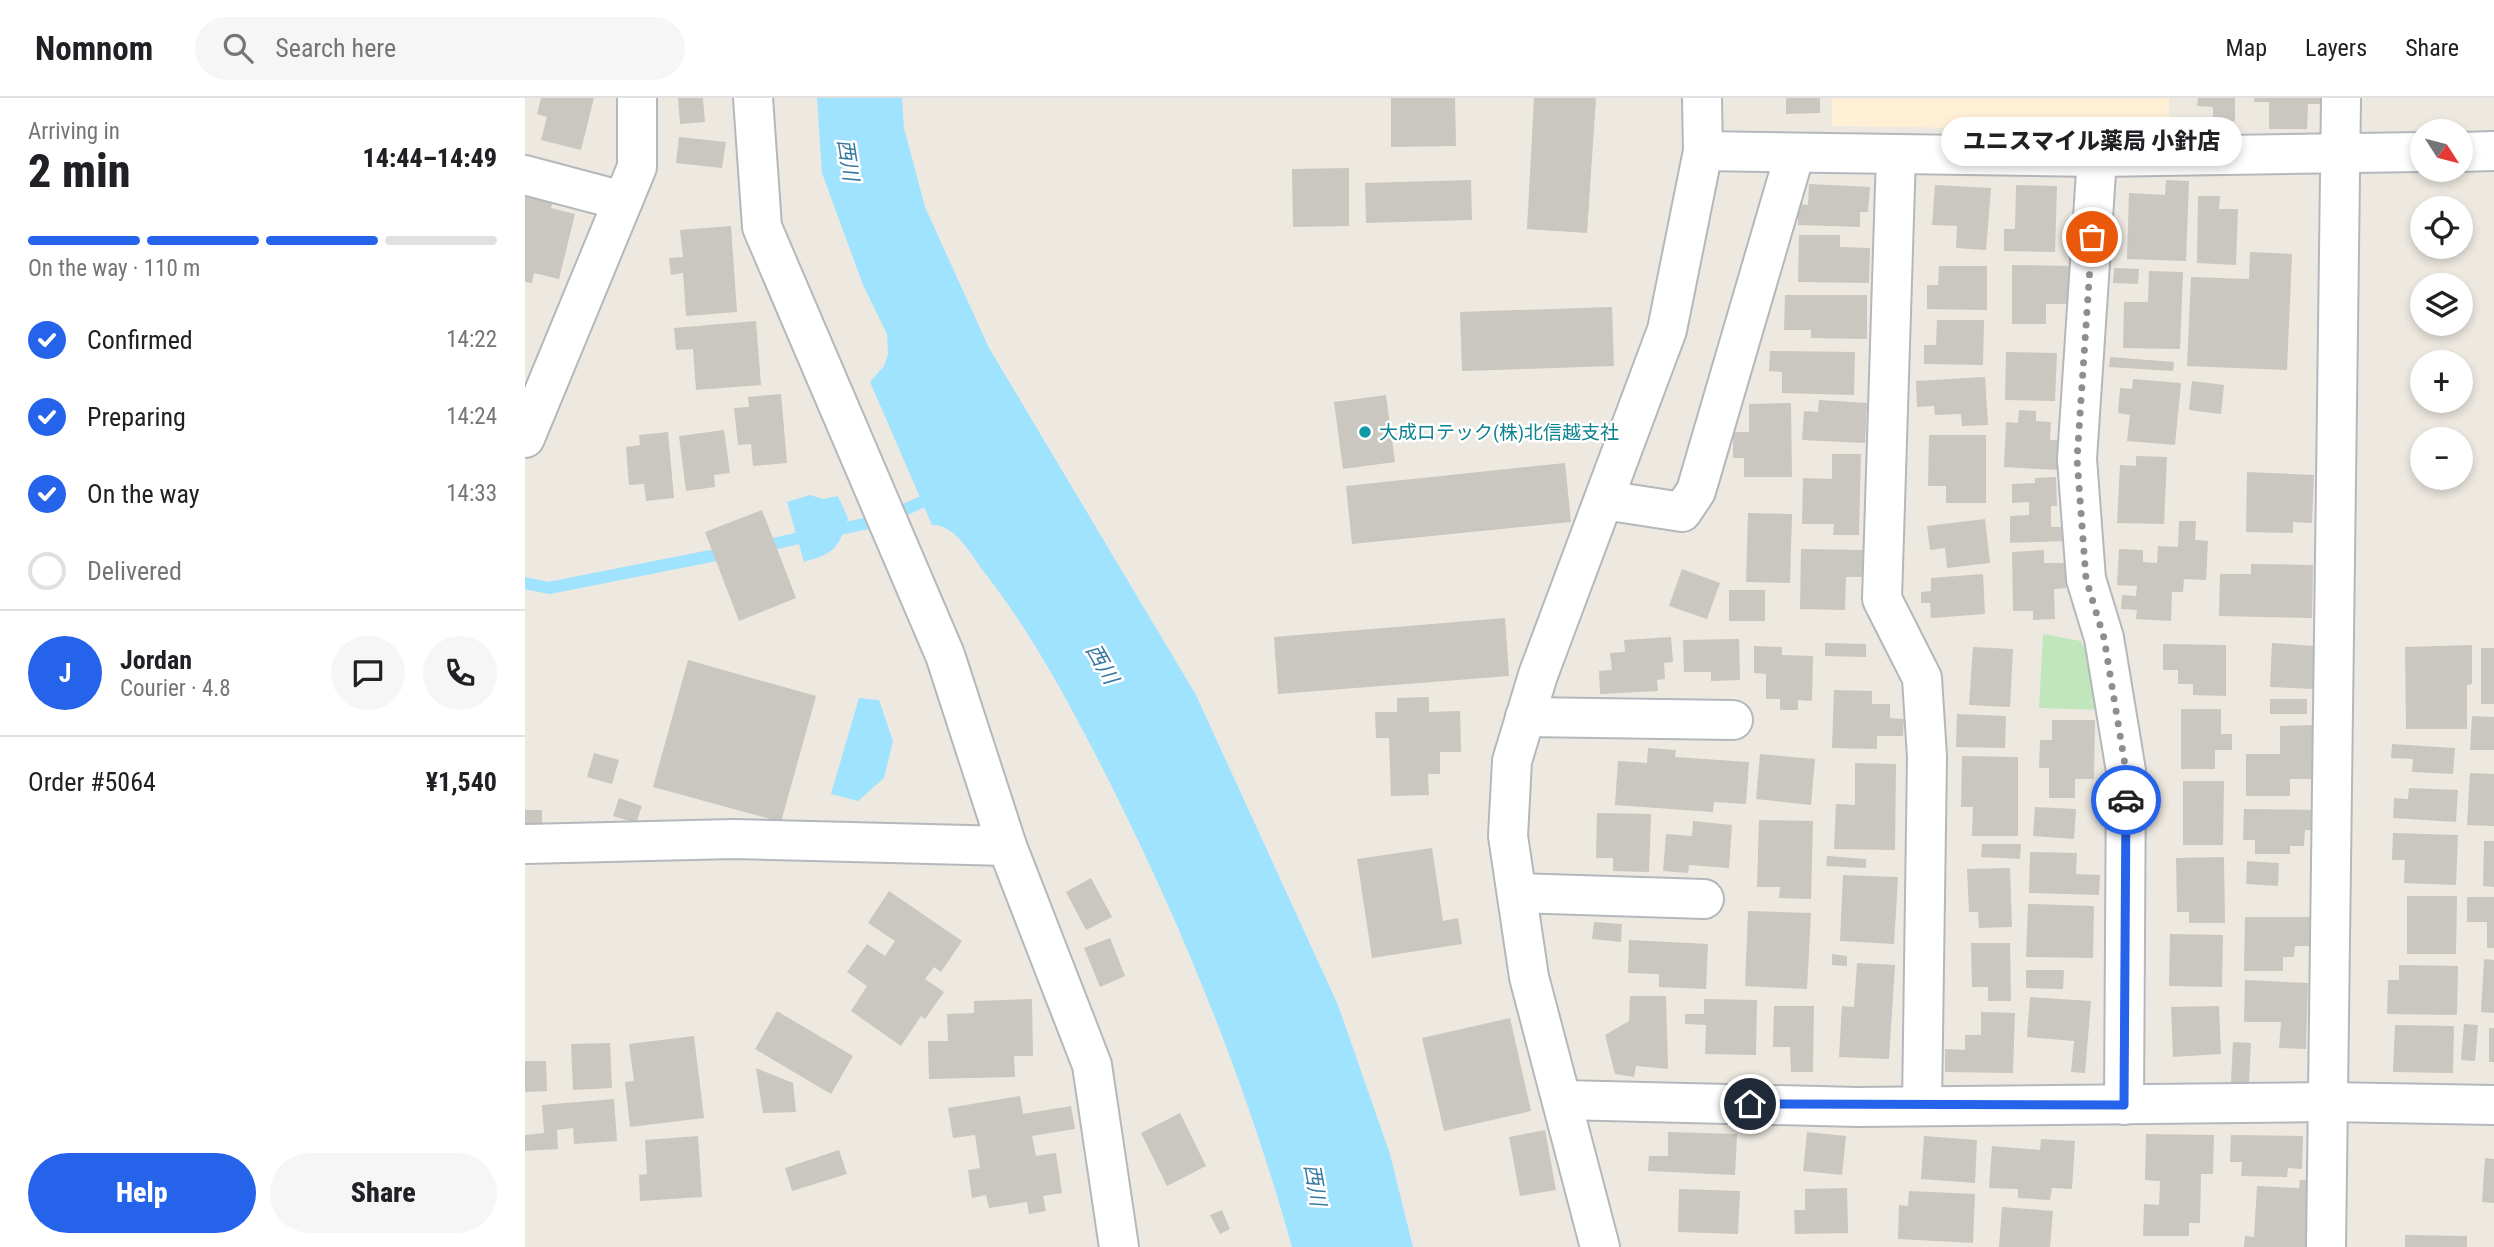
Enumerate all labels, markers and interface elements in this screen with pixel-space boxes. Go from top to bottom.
search box [195,17,685,80]
text: Nomnom [35,29,153,68]
icon: search [219,29,257,67]
text: Search here [275,33,396,63]
text: Map [2226,34,2267,62]
text: Layers [2305,34,2367,62]
text: Share [2405,34,2459,62]
text: Arriving in [28,118,120,145]
callout: ユニスマイル薬局 小針店 [1941,118,2243,167]
north arrow [2410,119,2473,182]
map controls [2410,119,2473,490]
text: ユニスマイル薬局 小針店 [1963,128,2220,155]
water label: 西川 [833,137,863,185]
text: 14:44–14:49 [363,143,497,173]
text: 2 min [28,144,131,198]
button: locate [2410,196,2473,259]
pin [2062,207,2122,267]
icon: bag [2073,218,2111,256]
text: On the way · 110 m [28,255,200,282]
button: layers [2410,273,2473,336]
icon: check [28,321,66,359]
text: Confirmed [87,325,193,355]
text: 14:22 [446,326,497,353]
button: + [2410,350,2473,413]
icon: check [28,398,66,436]
text: Preparing [87,402,186,432]
text: 14:24 [446,403,497,430]
place label: 大成ロテック(株)北信越支社 [1379,421,1619,444]
marker: 大成ロテック(株)北信越支社 [1357,424,1373,440]
button: − [2410,427,2473,490]
icon: check [28,475,66,513]
text: On the way [87,479,200,509]
text: 14:33 [446,480,497,507]
text: Delivered [87,556,182,586]
button: chat [331,636,405,710]
button: phone [423,636,497,710]
water label: 西川 [1081,640,1124,690]
text: Jordan [120,645,192,675]
text: J [59,658,71,688]
text: Courier · 4.8 [120,675,231,702]
courier [2091,765,2161,835]
text: Order #5064 [28,767,156,797]
text: ¥1,540 [426,767,497,797]
icon: car [2107,781,2145,819]
pin [1720,1074,1780,1134]
icon: home [1731,1085,1769,1123]
button: Help [28,1153,256,1233]
button: Share [270,1153,497,1233]
water label: 西川 [1300,1162,1331,1210]

